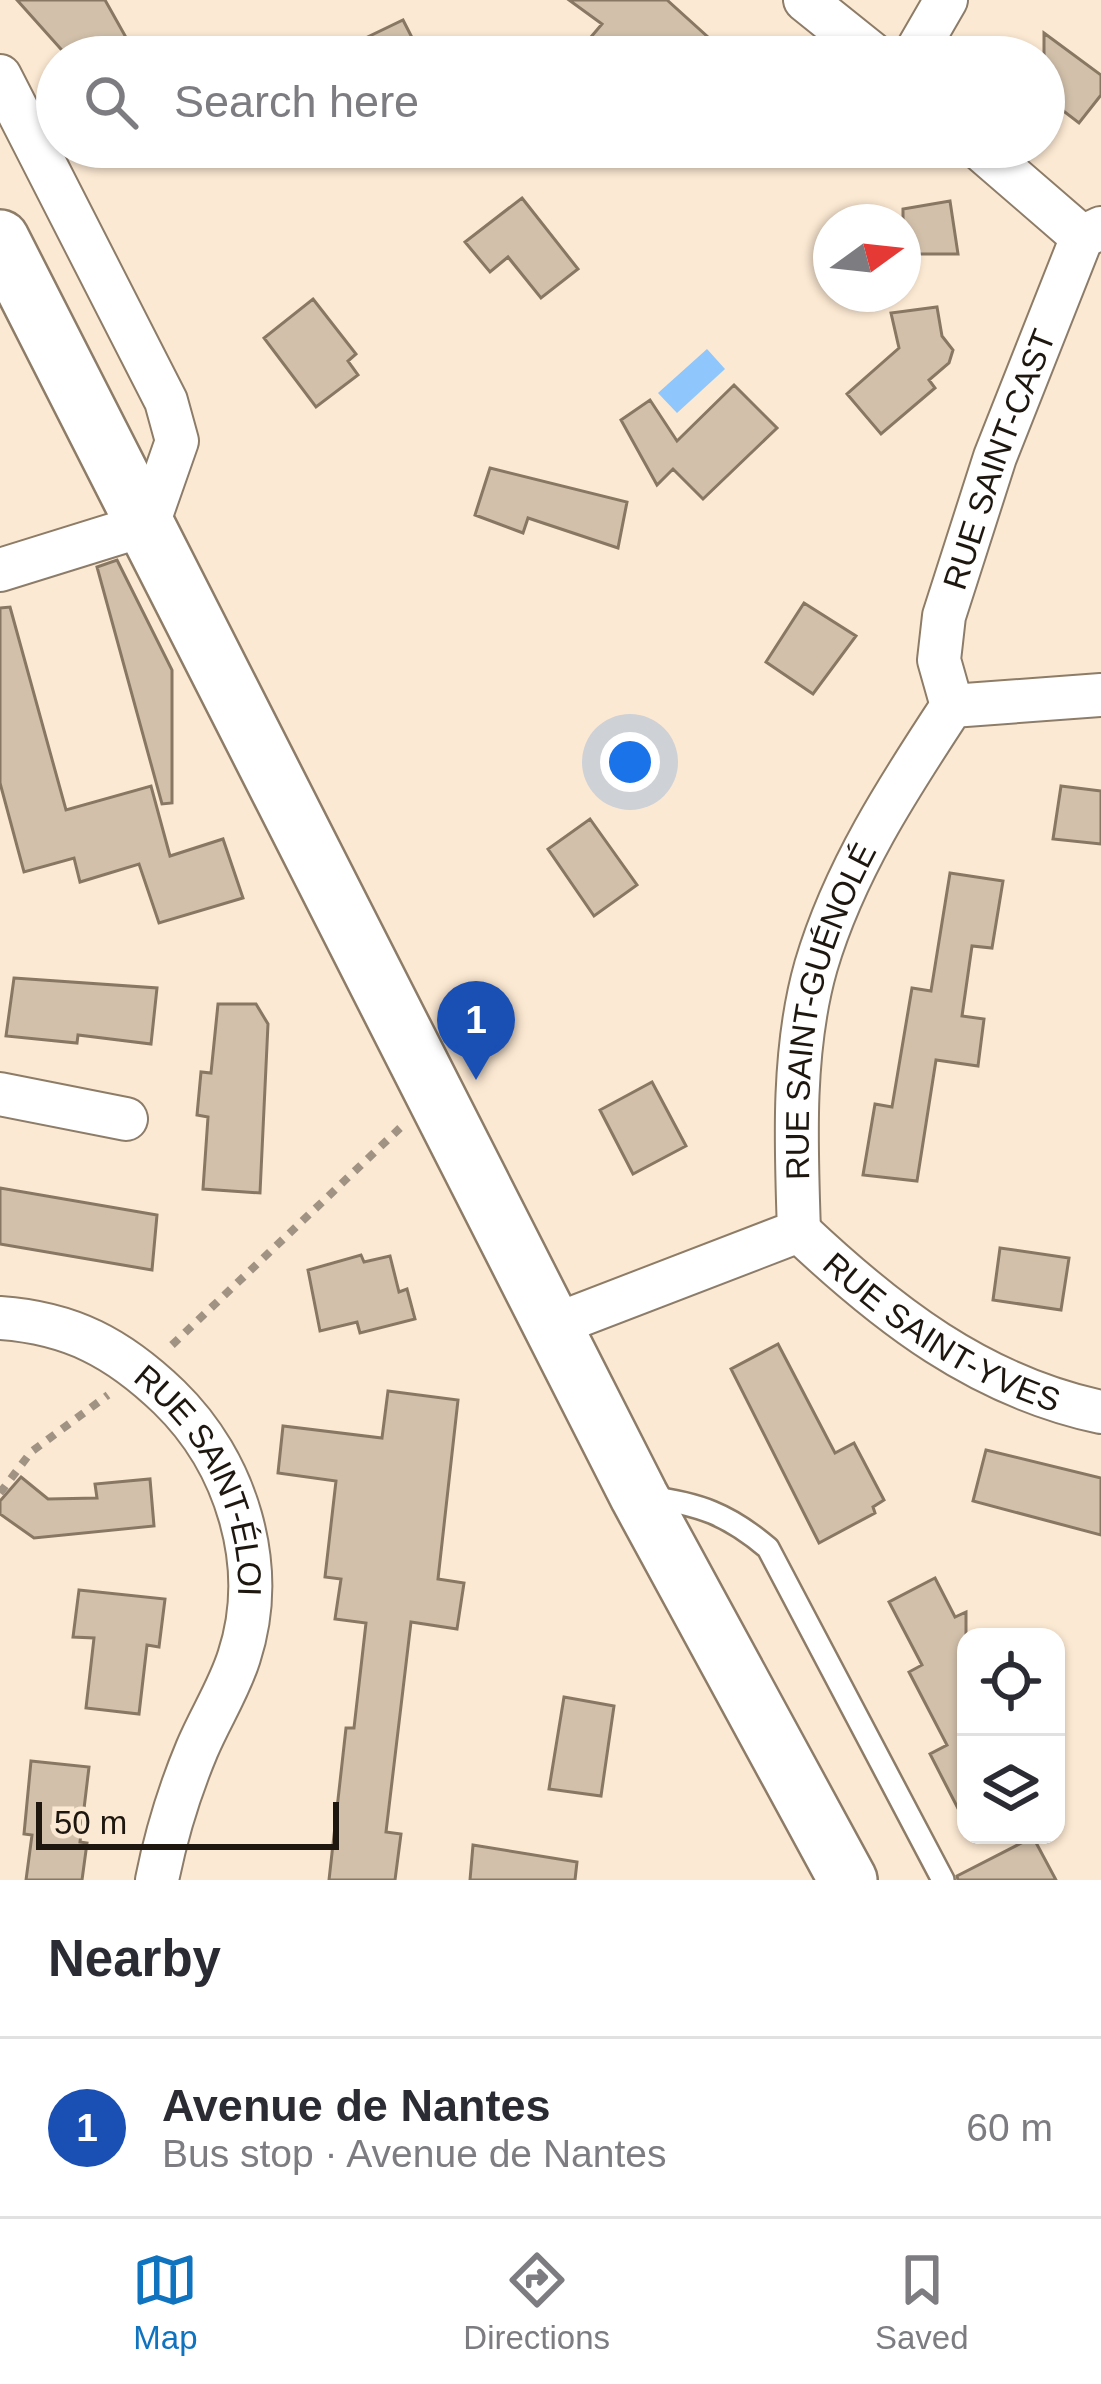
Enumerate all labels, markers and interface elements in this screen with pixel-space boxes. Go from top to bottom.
search box [36,36,1065,168]
icon: search [78,69,144,135]
text: Search here [174,76,419,127]
north arrow [813,204,921,312]
street label: RUE SAINT-CAST [936,324,1063,594]
your location [600,732,660,792]
street label: RUE SAINT-GUÉNOLÉ [779,837,883,1180]
pin: 1 [437,981,515,1080]
street label: RUE SAINT-YVES [816,1245,1065,1419]
street label: RUE SAINT-ÉLOI [127,1357,268,1597]
map controls [957,1628,1065,1844]
button: locate [957,1628,1065,1736]
button: layers [957,1736,1065,1844]
scale bar [36,1796,339,1849]
text: 50 m [54,1804,127,1841]
text: Nearby [48,1930,221,1987]
text: Avenue de Nantes [162,2080,550,2131]
text: 1 [76,2106,98,2149]
text: 60 m [966,2106,1053,2149]
text: Bus stop · Avenue de Nantes [162,2132,666,2175]
tab: Map [132,2247,198,2357]
tab: Directions [463,2247,610,2357]
tab: Saved [875,2247,969,2357]

